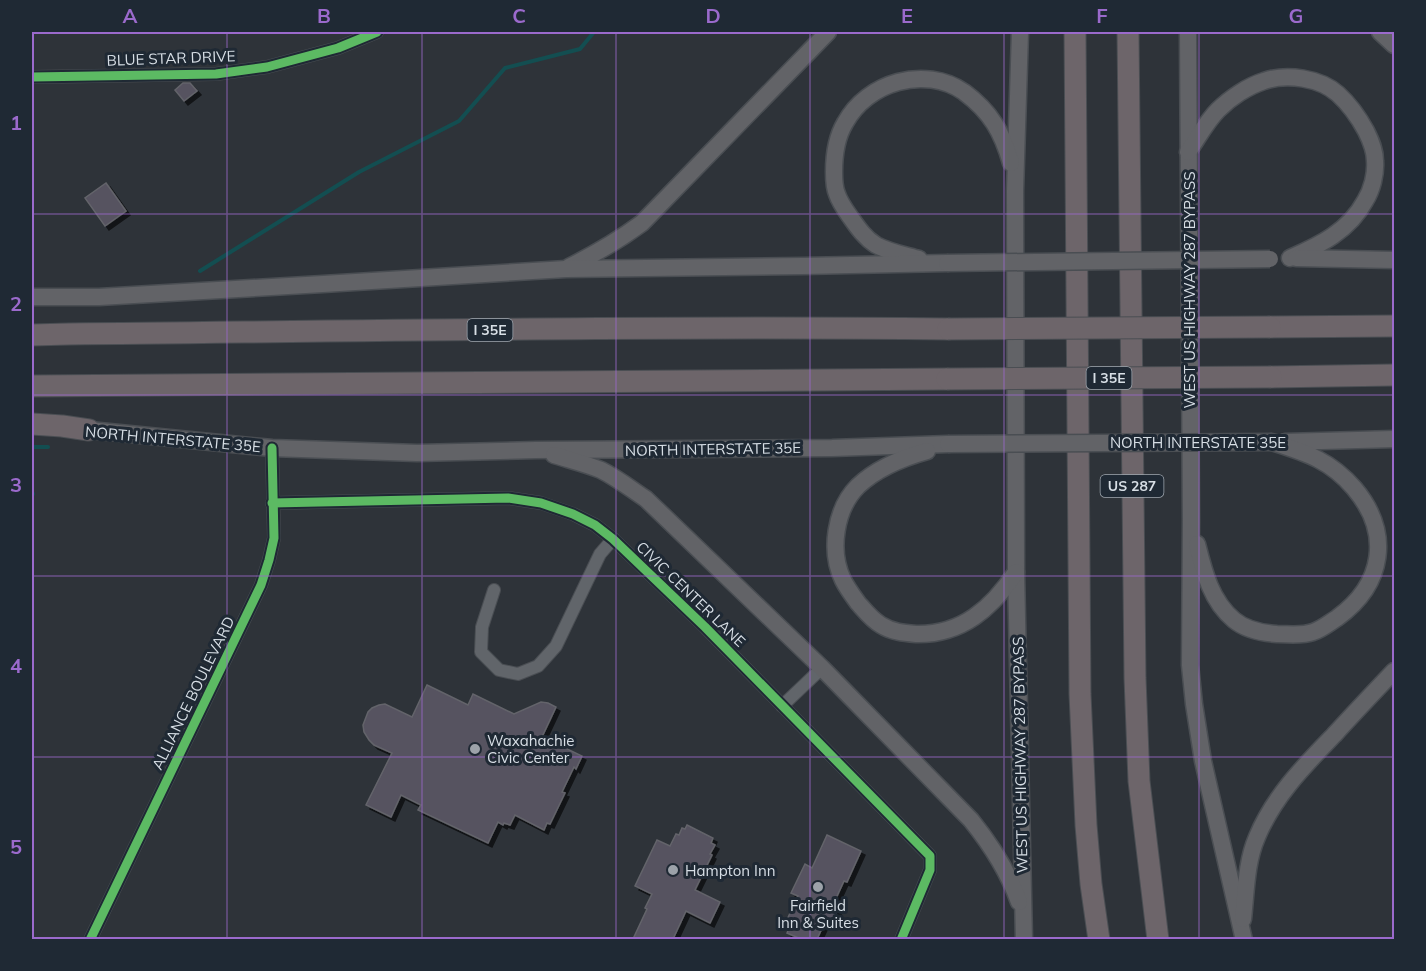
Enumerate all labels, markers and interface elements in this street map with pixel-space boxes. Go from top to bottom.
text: A [123,3,138,28]
text: B [317,3,331,28]
text: C [512,3,526,28]
text: D [705,3,721,28]
text: E [901,3,913,28]
text: F [1096,3,1108,28]
text: G [1289,3,1303,28]
street label: BLUE STAR DRIVE [106,46,236,70]
text: 1 [10,110,22,135]
street label: WEST US HIGHWAY 287 BYPASS [1180,172,1199,408]
text: 2 [10,291,22,316]
road number: I 35E [468,319,512,341]
road number: I 35E [1086,367,1132,389]
street label: NORTH INTERSTATE 35E [84,422,262,456]
street label: NORTH INTERSTATE 35E [1110,433,1286,452]
street label: NORTH INTERSTATE 35E [625,438,801,460]
text: 3 [10,472,22,497]
road number: US 287 [1100,475,1164,497]
street label: CIVIC CENTER LANE [633,537,750,651]
street label: ALLIANCE BOULEVARD [148,613,238,773]
street label: WEST US HIGHWAY 287 BYPASS [1008,636,1032,874]
text: 4 [10,653,22,678]
place label: Waxahachie Civic Center [487,731,575,767]
marker: Waxahachie Civic Center [468,742,482,756]
text: 5 [10,834,22,859]
place label: Hampton Inn [685,861,776,880]
marker: Hampton Inn [666,863,680,877]
marker: Fairfield Inn & Suites [811,880,825,894]
place label: Fairfield Inn & Suites [777,896,859,932]

